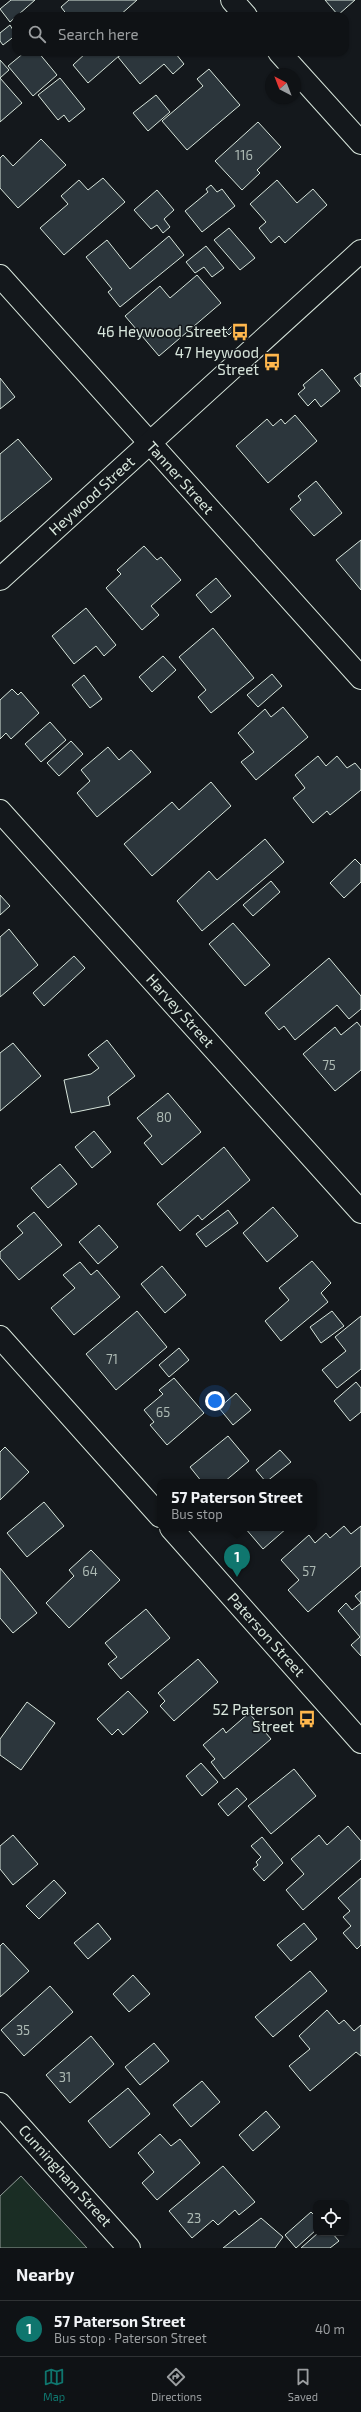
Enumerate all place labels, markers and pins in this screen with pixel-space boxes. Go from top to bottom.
place label: 46 Heywood Street [97,322,227,340]
bus stop icon: 46 Heywood Street [230,322,250,342]
place label: 47 Heywood Street [175,343,259,378]
bus stop icon: 47 Heywood Street [262,352,282,372]
pin: 1 [224,1544,250,1577]
place label: 52 Paterson Street [213,1700,294,1735]
bus stop icon: 52 Paterson Street [297,1709,317,1729]

